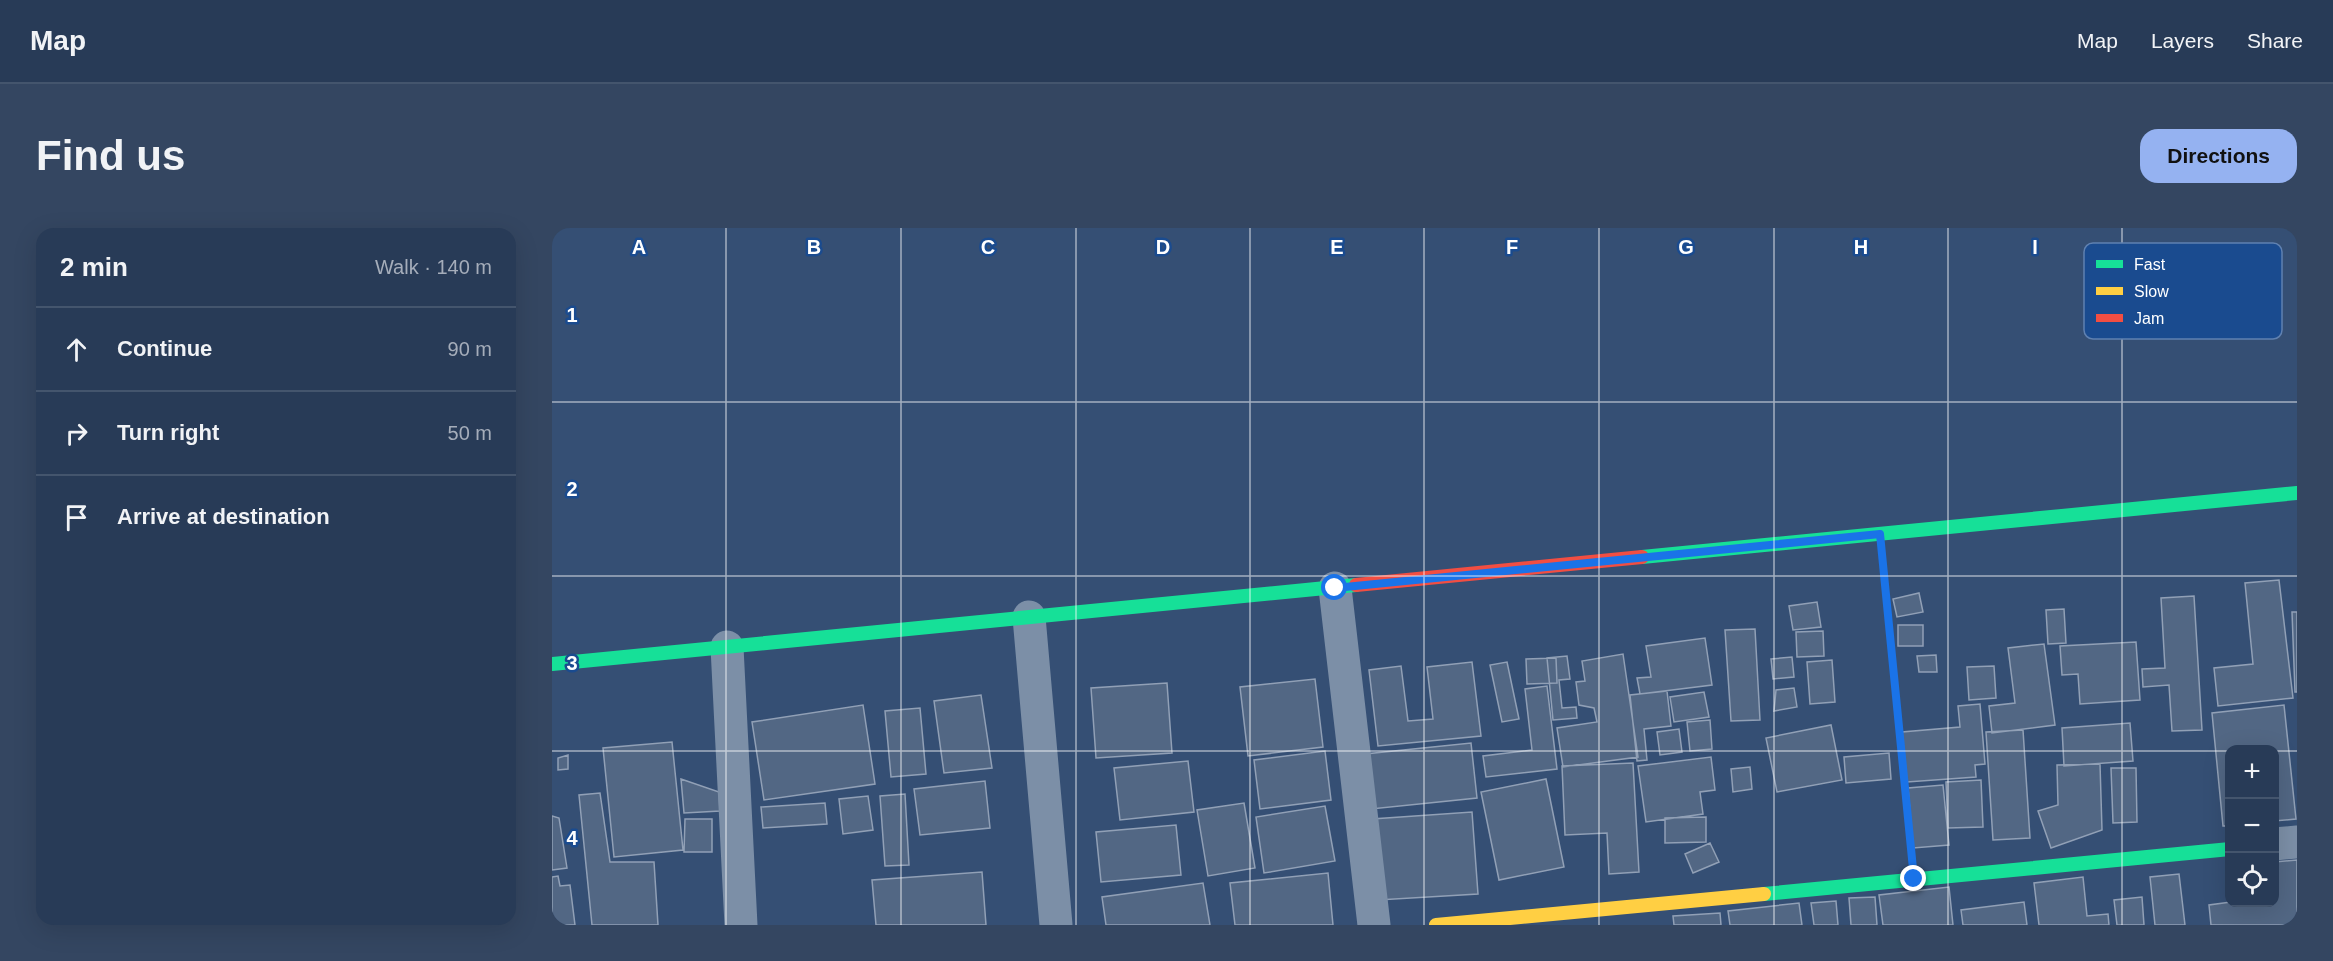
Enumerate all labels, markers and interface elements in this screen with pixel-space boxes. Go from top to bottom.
text: Map [30,25,86,56]
text: Map [2077,29,2118,52]
text: Layers [2151,29,2214,52]
text: Share [2247,29,2303,52]
button: Directions [2140,129,2297,183]
text: Find us [36,132,185,179]
text: A [632,236,646,258]
text: B [807,236,821,258]
text: C [981,236,995,258]
text: D [1156,236,1170,258]
text: E [1330,236,1344,258]
text: F [1506,236,1518,258]
text: G [1678,236,1694,258]
text: H [1854,236,1868,258]
text: I [2032,236,2038,258]
legend [2084,243,2282,339]
text: 2 min [60,252,128,282]
text: Walk · 140 m [375,256,492,278]
text: Fast [2134,256,2166,273]
text: Slow [2134,283,2169,300]
text: 1 [566,304,578,326]
text: Jam [2134,310,2164,327]
icon: ahead [60,333,93,366]
text: Continue [117,336,212,361]
text: 90 m [448,338,492,360]
icon: right [60,417,93,450]
text: Turn right [117,420,219,445]
text: 50 m [448,422,492,444]
text: 2 [566,478,578,500]
icon: arrive [60,501,93,534]
text: Arrive at destination [117,504,330,529]
route start [1321,574,1347,600]
text: 3 [566,652,578,674]
map controls [2225,745,2279,907]
button: + [2225,745,2279,799]
button: − [2225,799,2279,853]
text: 4 [566,827,578,849]
button: locate [2225,853,2279,907]
route end [1900,865,1926,891]

